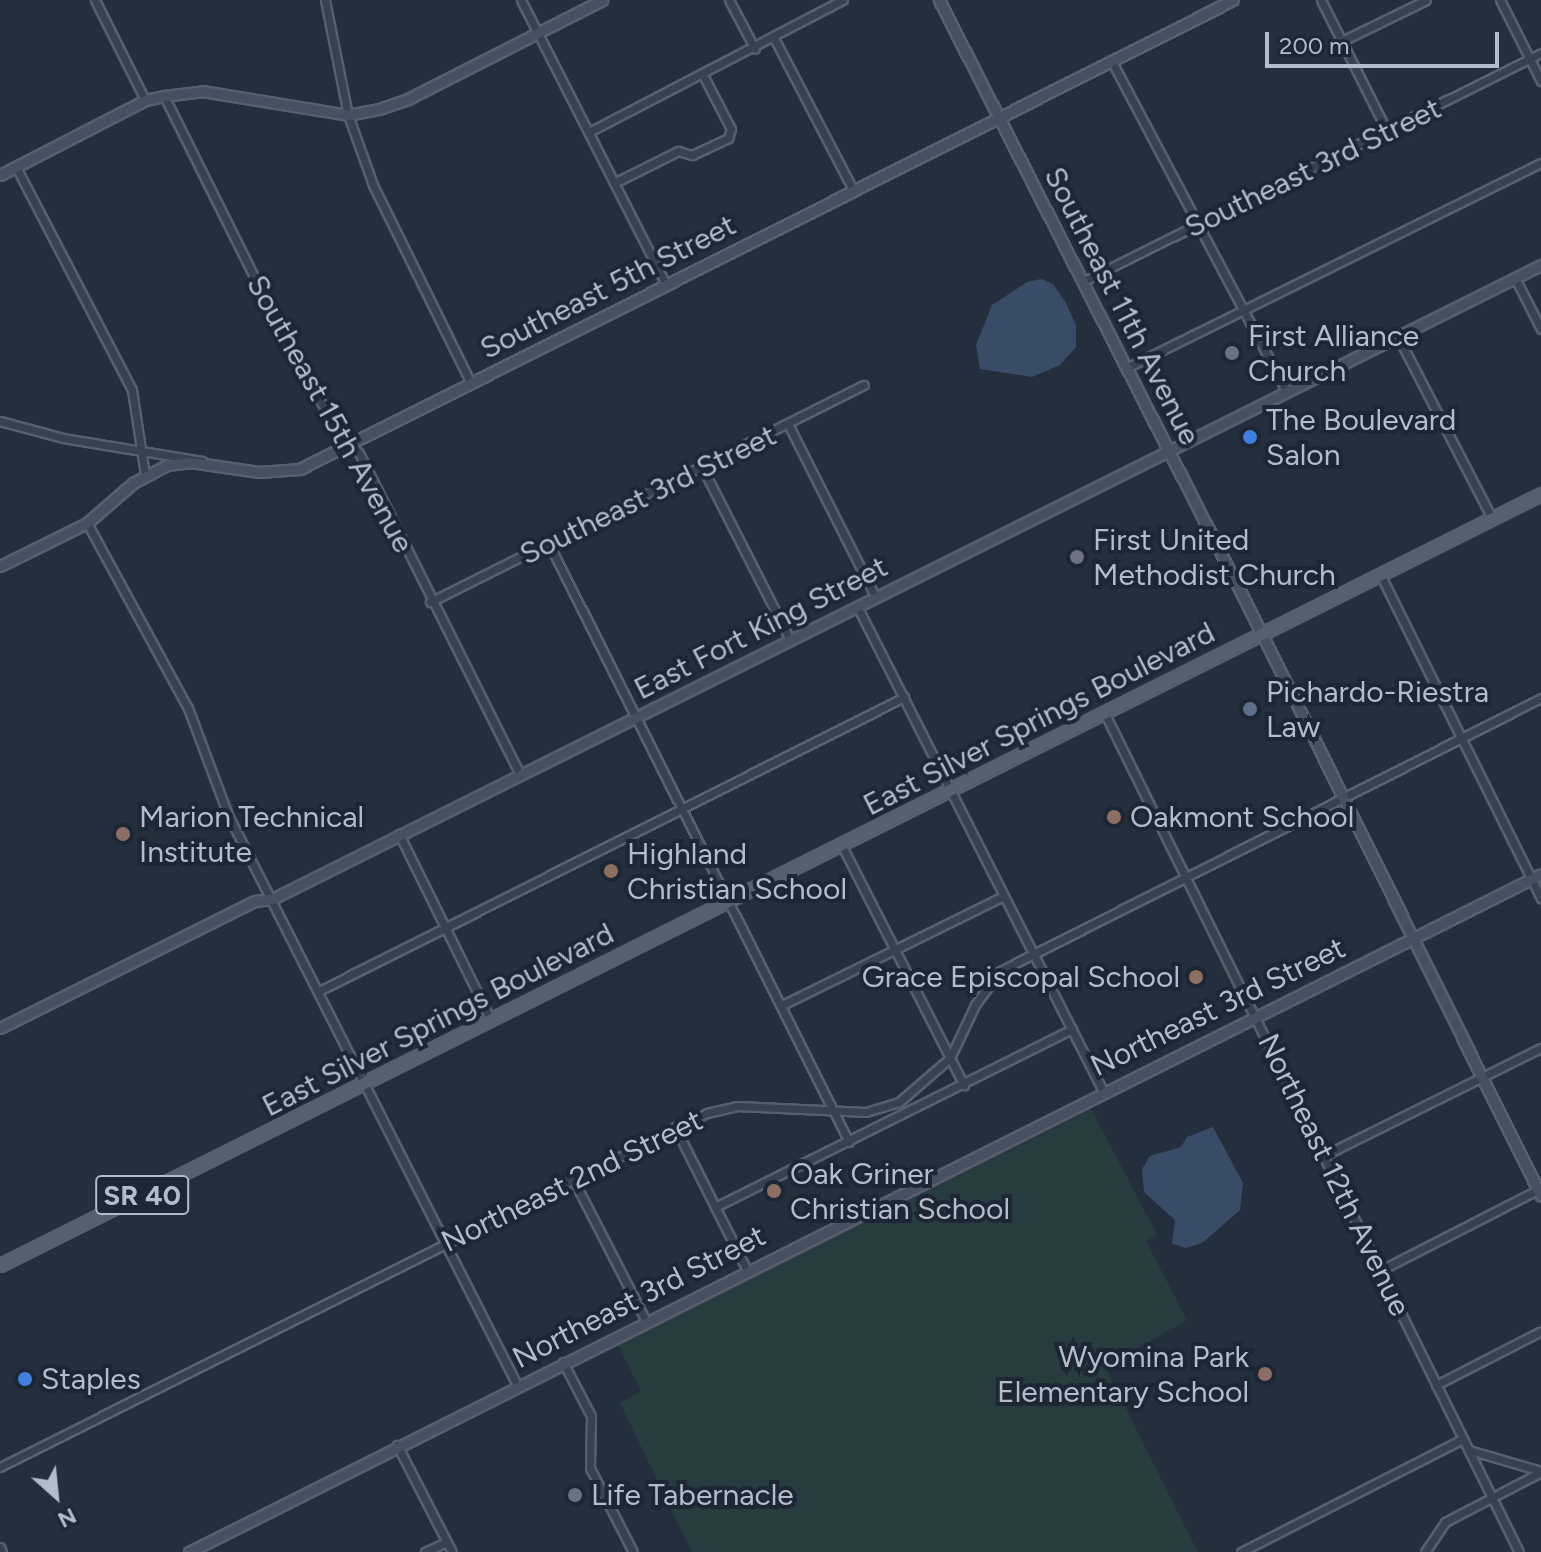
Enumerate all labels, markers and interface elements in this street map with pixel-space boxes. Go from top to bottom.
scale bar [1269,16,1503,66]
text: 200 m [1279,31,1350,60]
street label: Southeast 3rd Street [1179,90,1447,246]
street label: Southeast 11th Avenue [1036,161,1208,451]
street label: Southeast 5th Street [474,207,742,367]
street label: Southeast 15th Avenue [239,269,421,559]
place label: First Alliance Church [1248,318,1419,388]
marker: First Alliance Church [1223,344,1241,362]
place label: The Boulevard Salon [1266,402,1456,472]
street label: Southeast 3rd Street [514,417,782,573]
marker: The Boulevard Salon [1241,428,1259,446]
place label: First United Methodist Church [1093,522,1336,592]
marker: First United Methodist Church [1068,548,1086,566]
street label: East Fort King Street [628,549,894,707]
street label: East Silver Springs Boulevard [857,615,1221,823]
place label: Pichardo-Riestra Law [1266,674,1489,744]
marker: Pichardo-Riestra Law [1241,700,1259,718]
place label: Marion Technical Institute [139,799,364,870]
place label: Oakmont School [1130,799,1354,835]
marker: Oakmont School [1105,808,1123,826]
marker: Marion Technical Institute [114,825,132,843]
place label: Highland Christian School [627,836,847,906]
marker: Highland Christian School [602,862,620,880]
street label: East Silver Springs Boulevard [256,916,620,1124]
street label: Northeast 3rd Street [1085,930,1351,1084]
place label: Grace Episcopal School [862,959,1180,995]
marker: Grace Episcopal School [1187,968,1205,986]
street label: Northeast 12th Avenue [1250,1028,1418,1322]
street label: Northeast 2nd Street [436,1102,708,1260]
place label: Oak Griner Christian School [790,1156,1010,1226]
road number: SR 40 [94,1171,190,1219]
marker: Oak Griner Christian School [765,1182,783,1200]
street label: Northeast 3rd Street [507,1218,771,1376]
place label: Wyomina Park Elementary School [997,1339,1249,1410]
place label: Staples [41,1361,141,1397]
marker: Wyomina Park Elementary School [1256,1365,1274,1383]
marker: Staples [16,1370,34,1388]
north arrow [16,1456,96,1536]
place label: Life Tabernacle [591,1477,794,1513]
marker: Life Tabernacle [566,1486,584,1504]
text: N [53,1502,81,1534]

